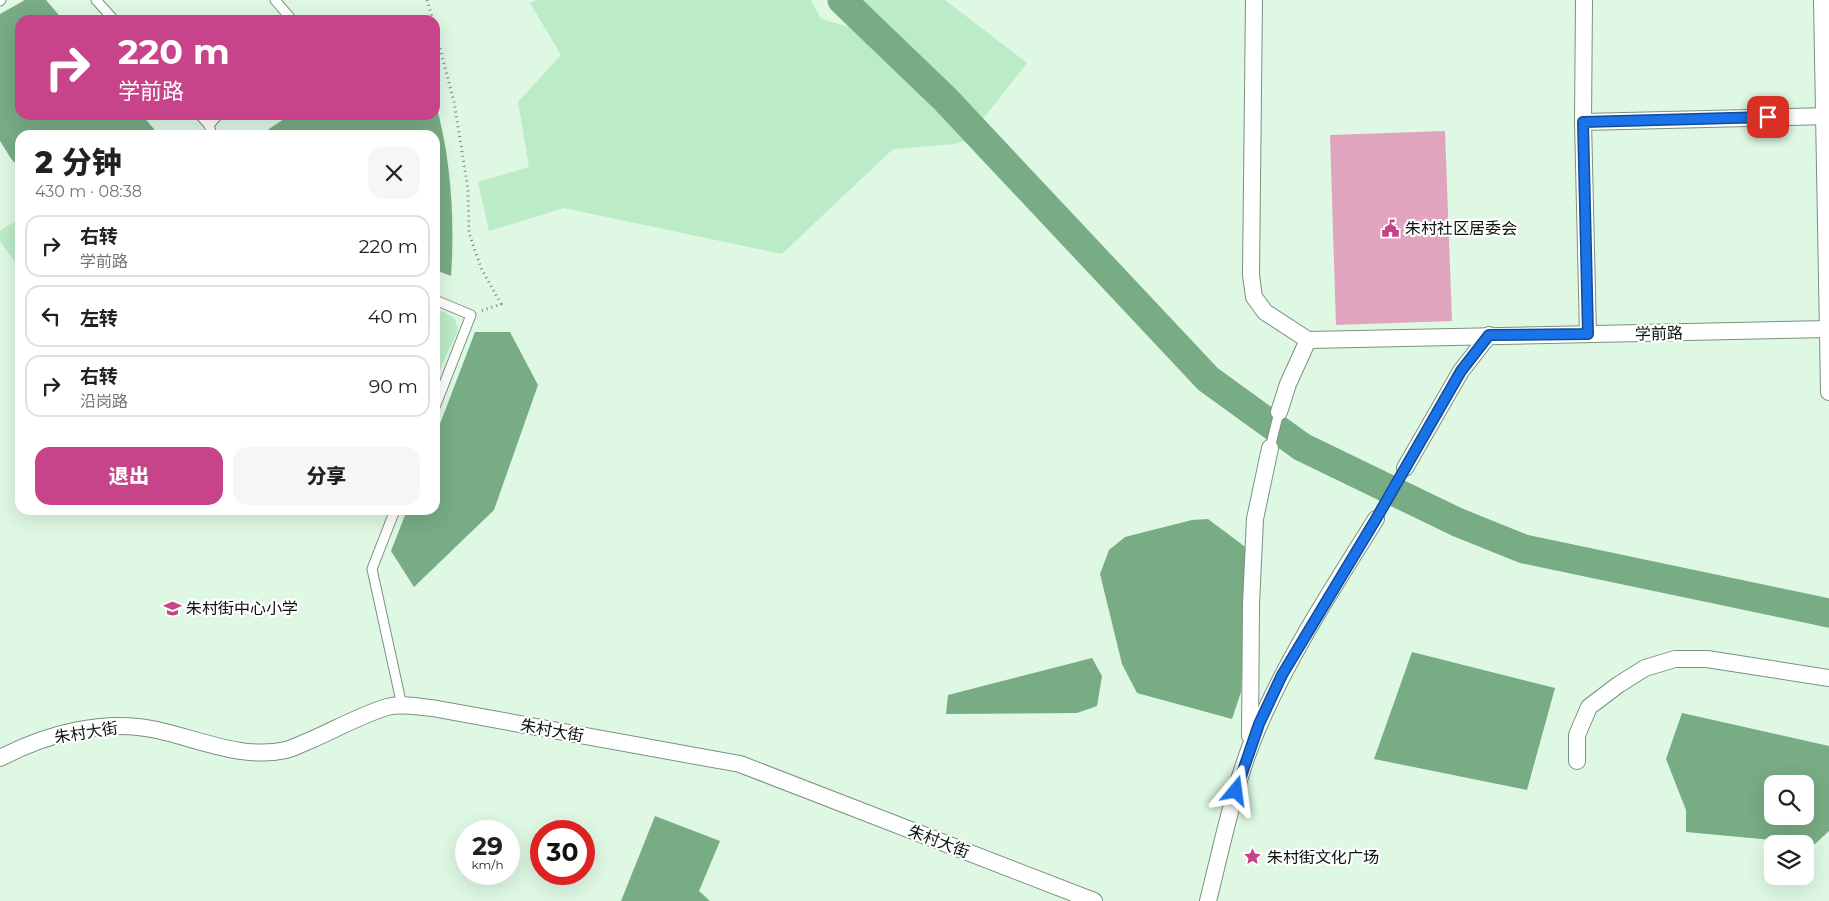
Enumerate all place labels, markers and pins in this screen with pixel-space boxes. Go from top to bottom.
pin [1747,96,1789,138]
public building icon: 朱村社区居委会 [1381,218,1401,238]
place label: 朱村社区居委会 [1405,219,1517,238]
school or university icon: 朱村街中心小学 [162,598,182,618]
place label: 朱村街中心小学 [186,599,298,618]
place icon: 朱村街文化广场 [1243,847,1263,867]
place label: 朱村街文化广场 [1267,848,1379,867]

